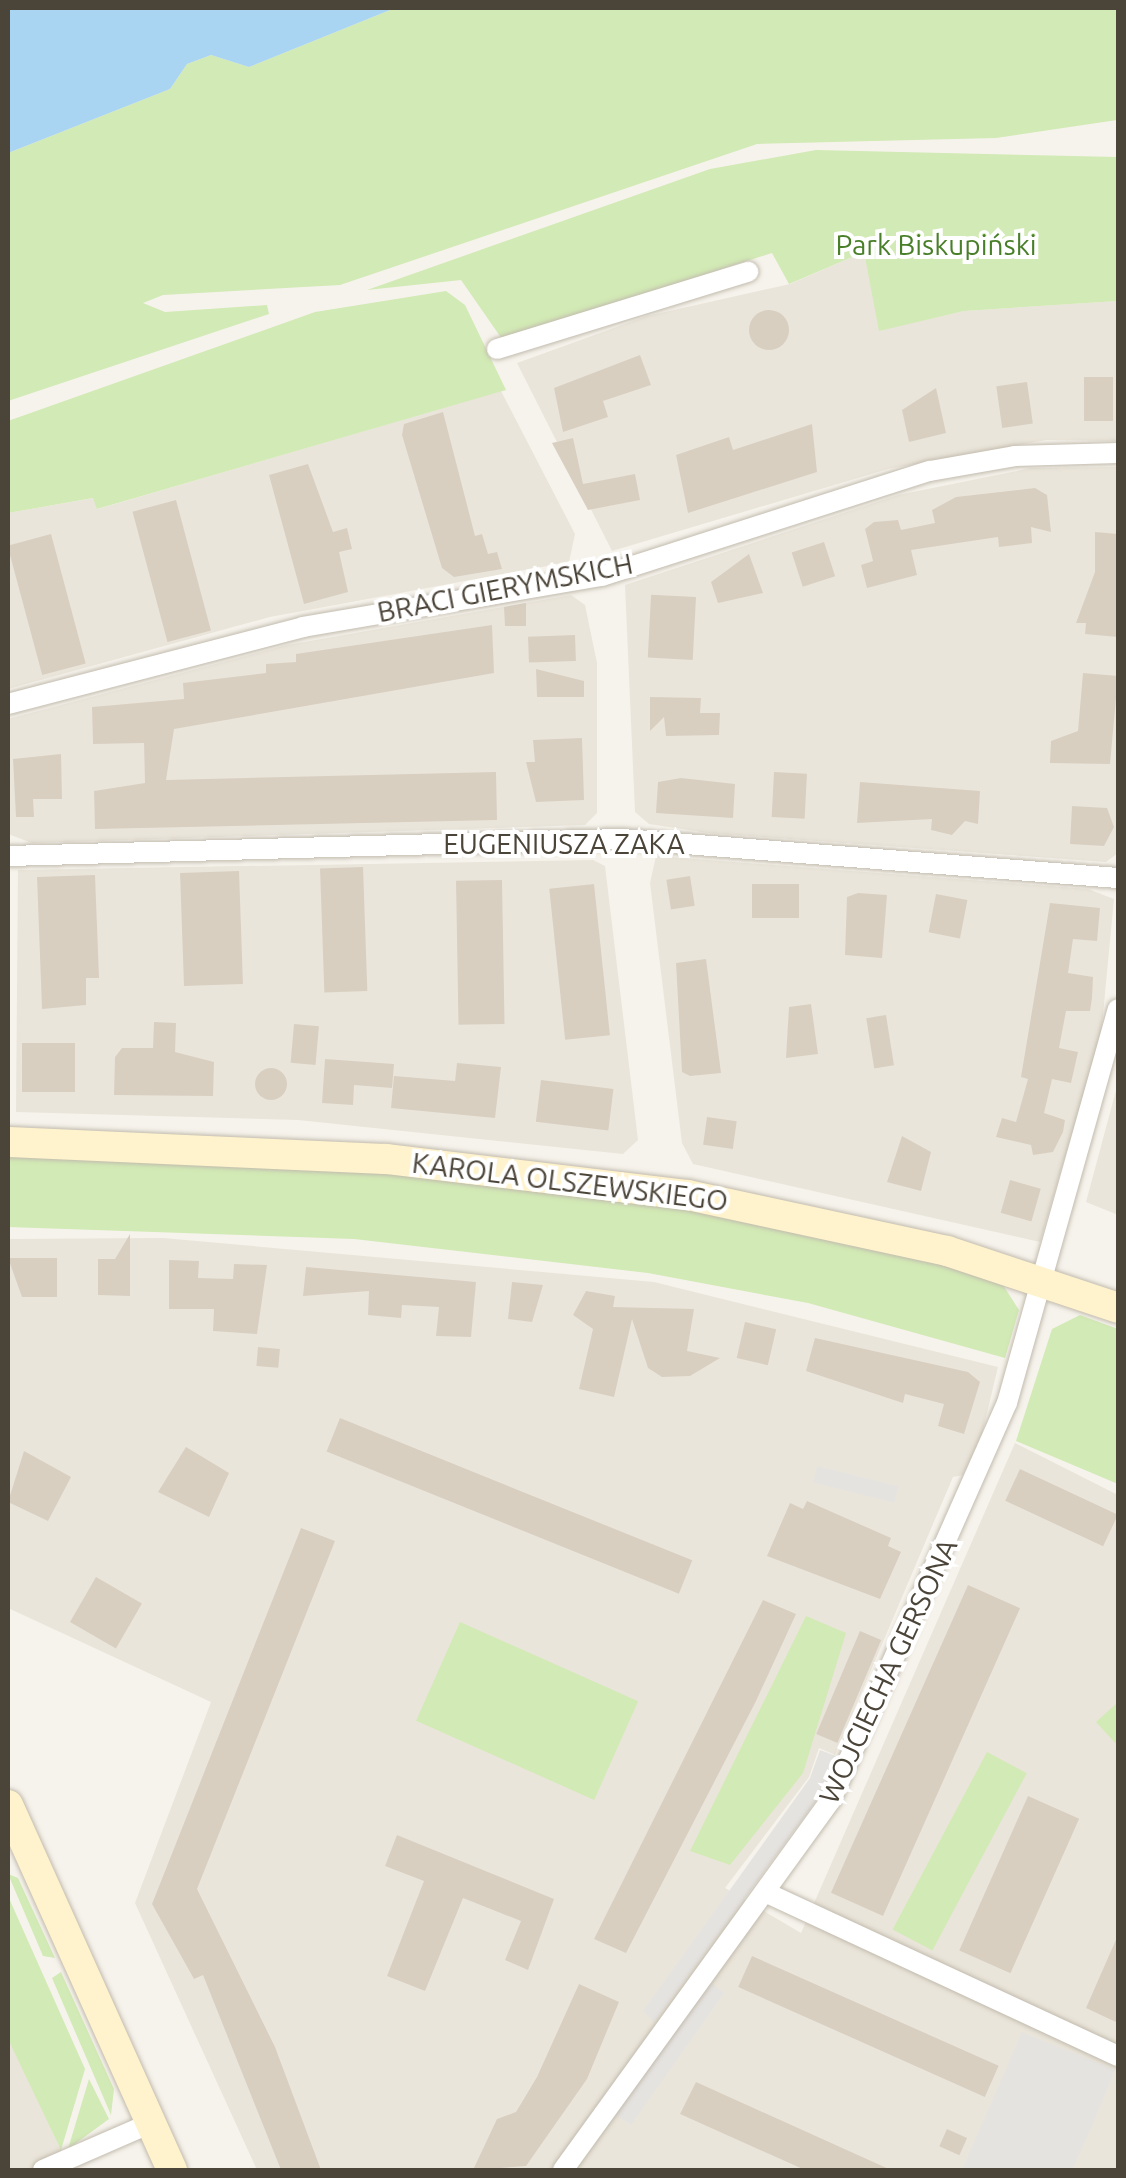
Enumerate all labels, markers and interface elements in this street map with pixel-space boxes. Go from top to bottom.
park label: Park Biskupiński [835,228,1037,262]
street label: BRACI GIERYMSKICH [374,547,636,629]
street label: EUGENIUSZA ZAKA [443,827,685,861]
street label: KAROLA OLSZEWSKIEGO [410,1146,730,1218]
street label: WOJCIECHA GERSONA [812,1533,964,1809]

